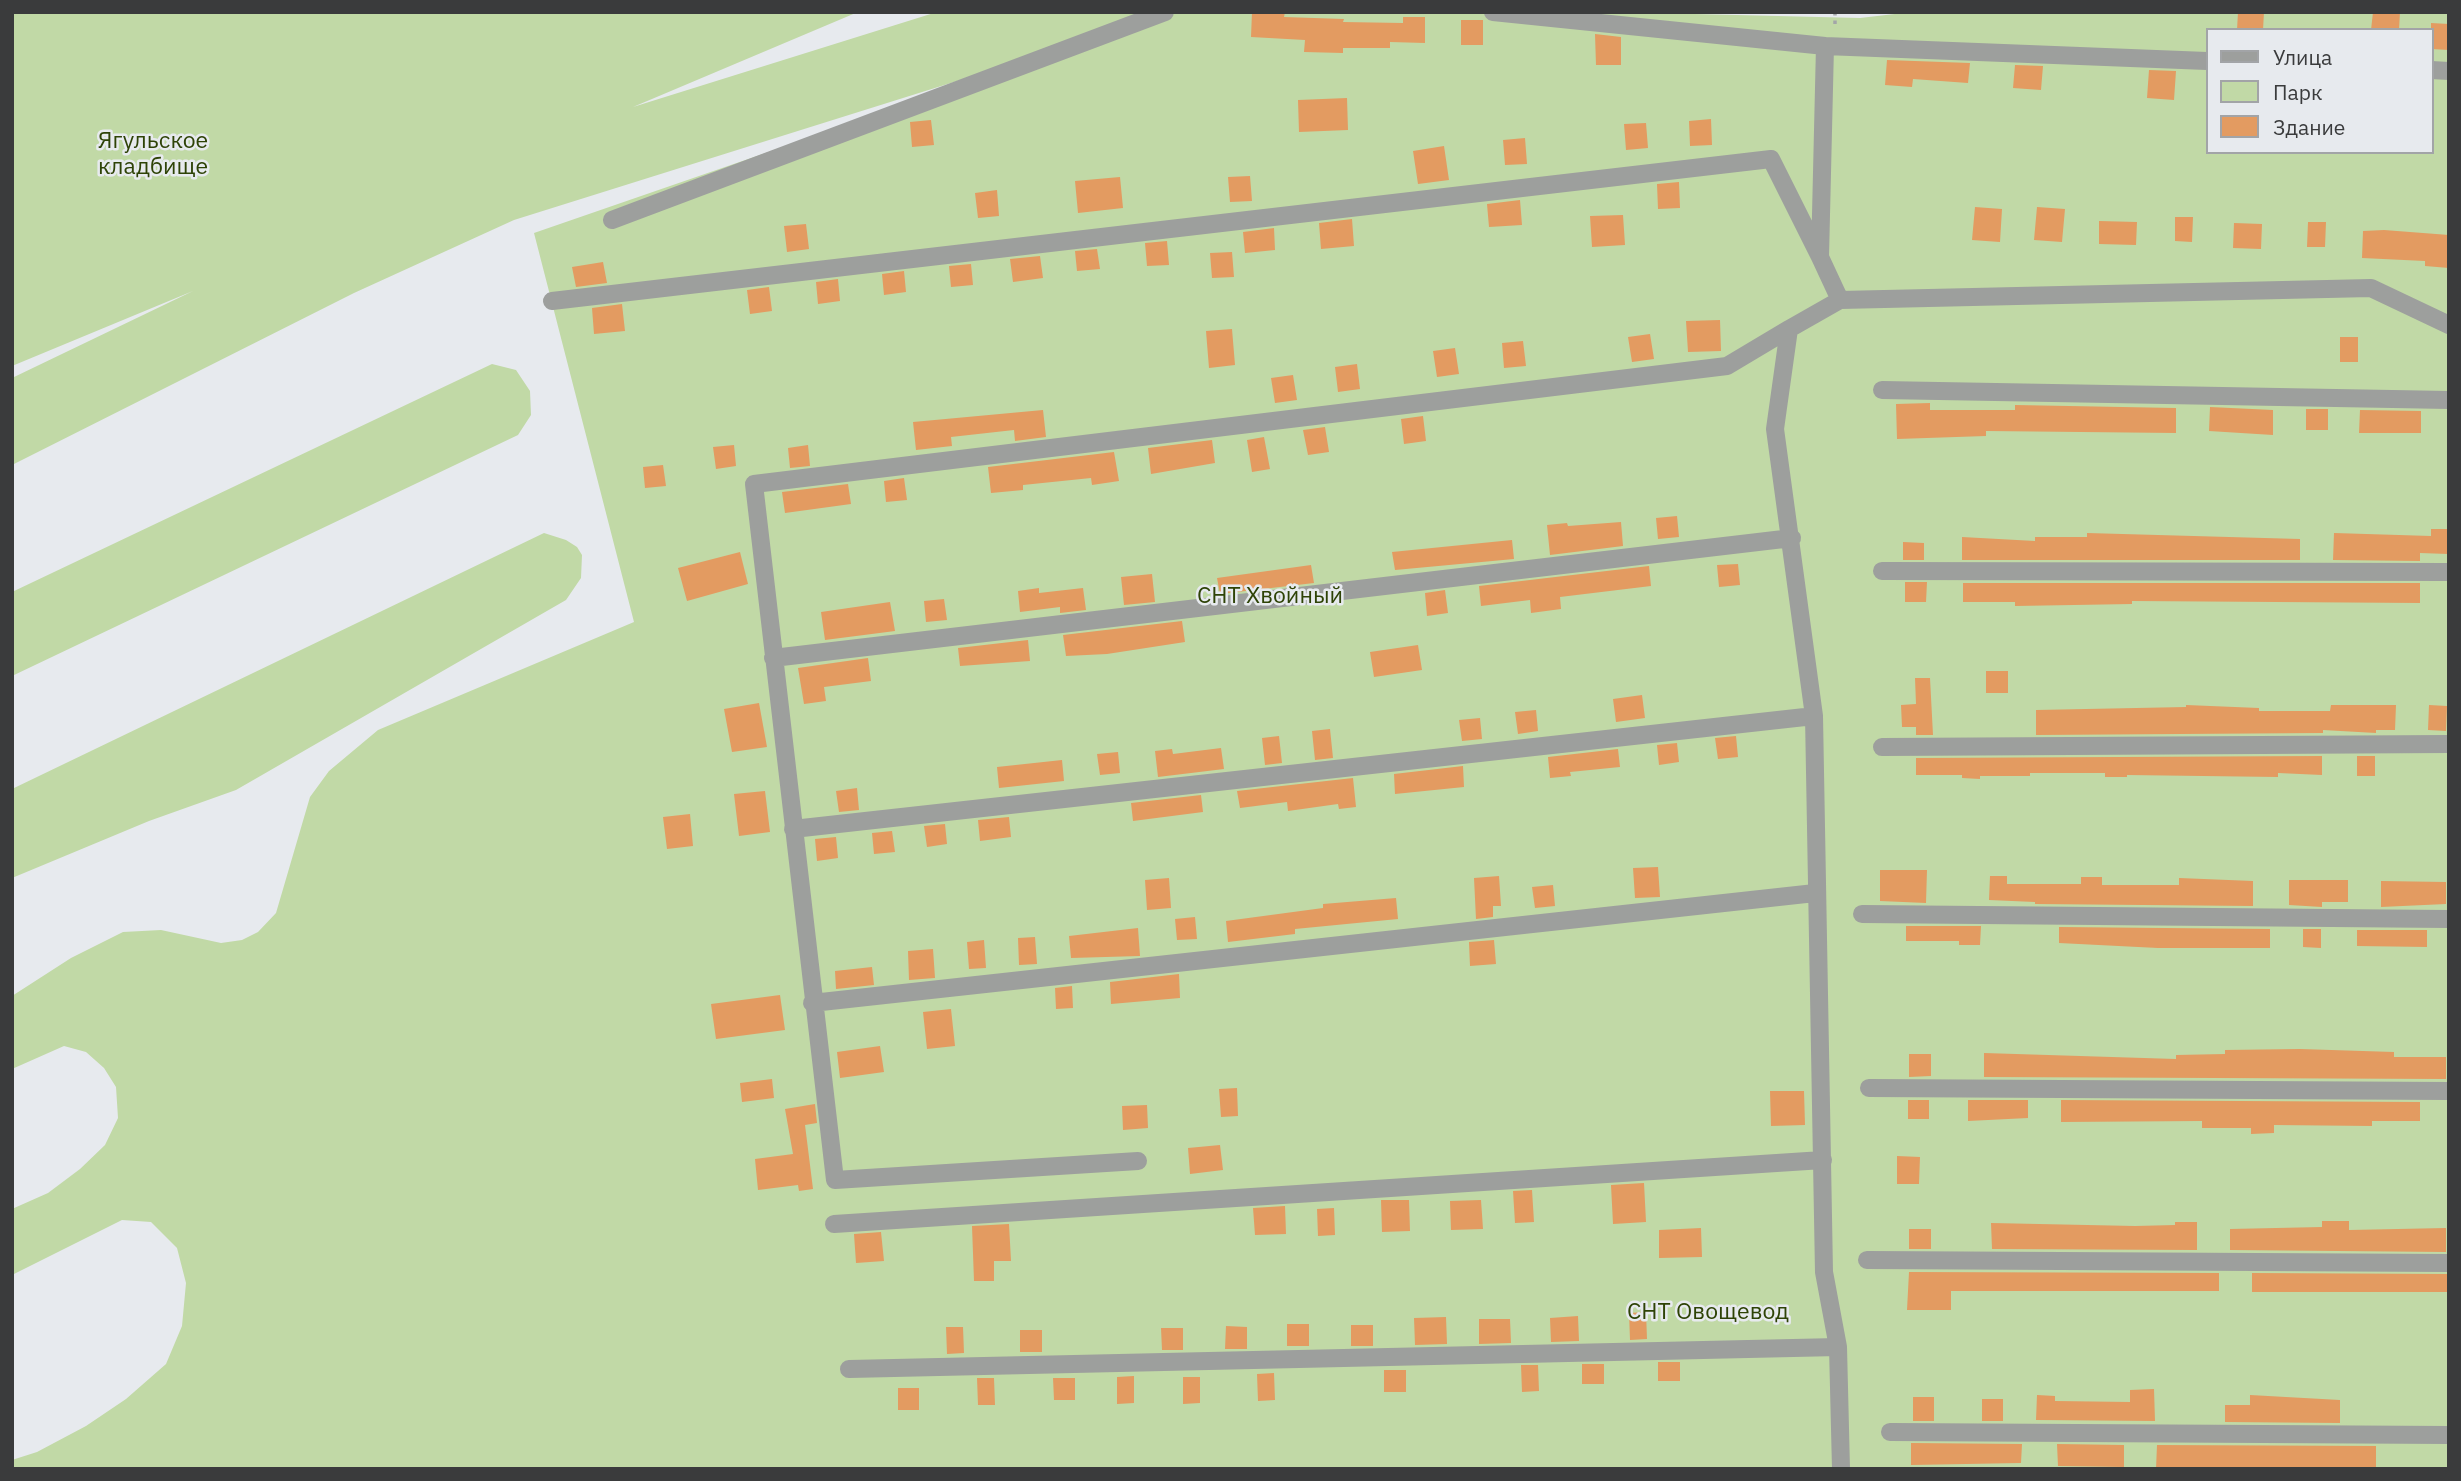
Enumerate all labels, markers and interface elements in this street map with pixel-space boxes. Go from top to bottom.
legend [2206,28,2433,154]
text: Улица [2273,43,2332,71]
text: Парк [2273,78,2323,106]
text: Здание [2273,113,2345,141]
park label: Ягульское кладбище [98,127,208,181]
park label: СНТ Хвойный [1197,582,1343,610]
park label: СНТ Овощевод [1627,1298,1789,1326]

